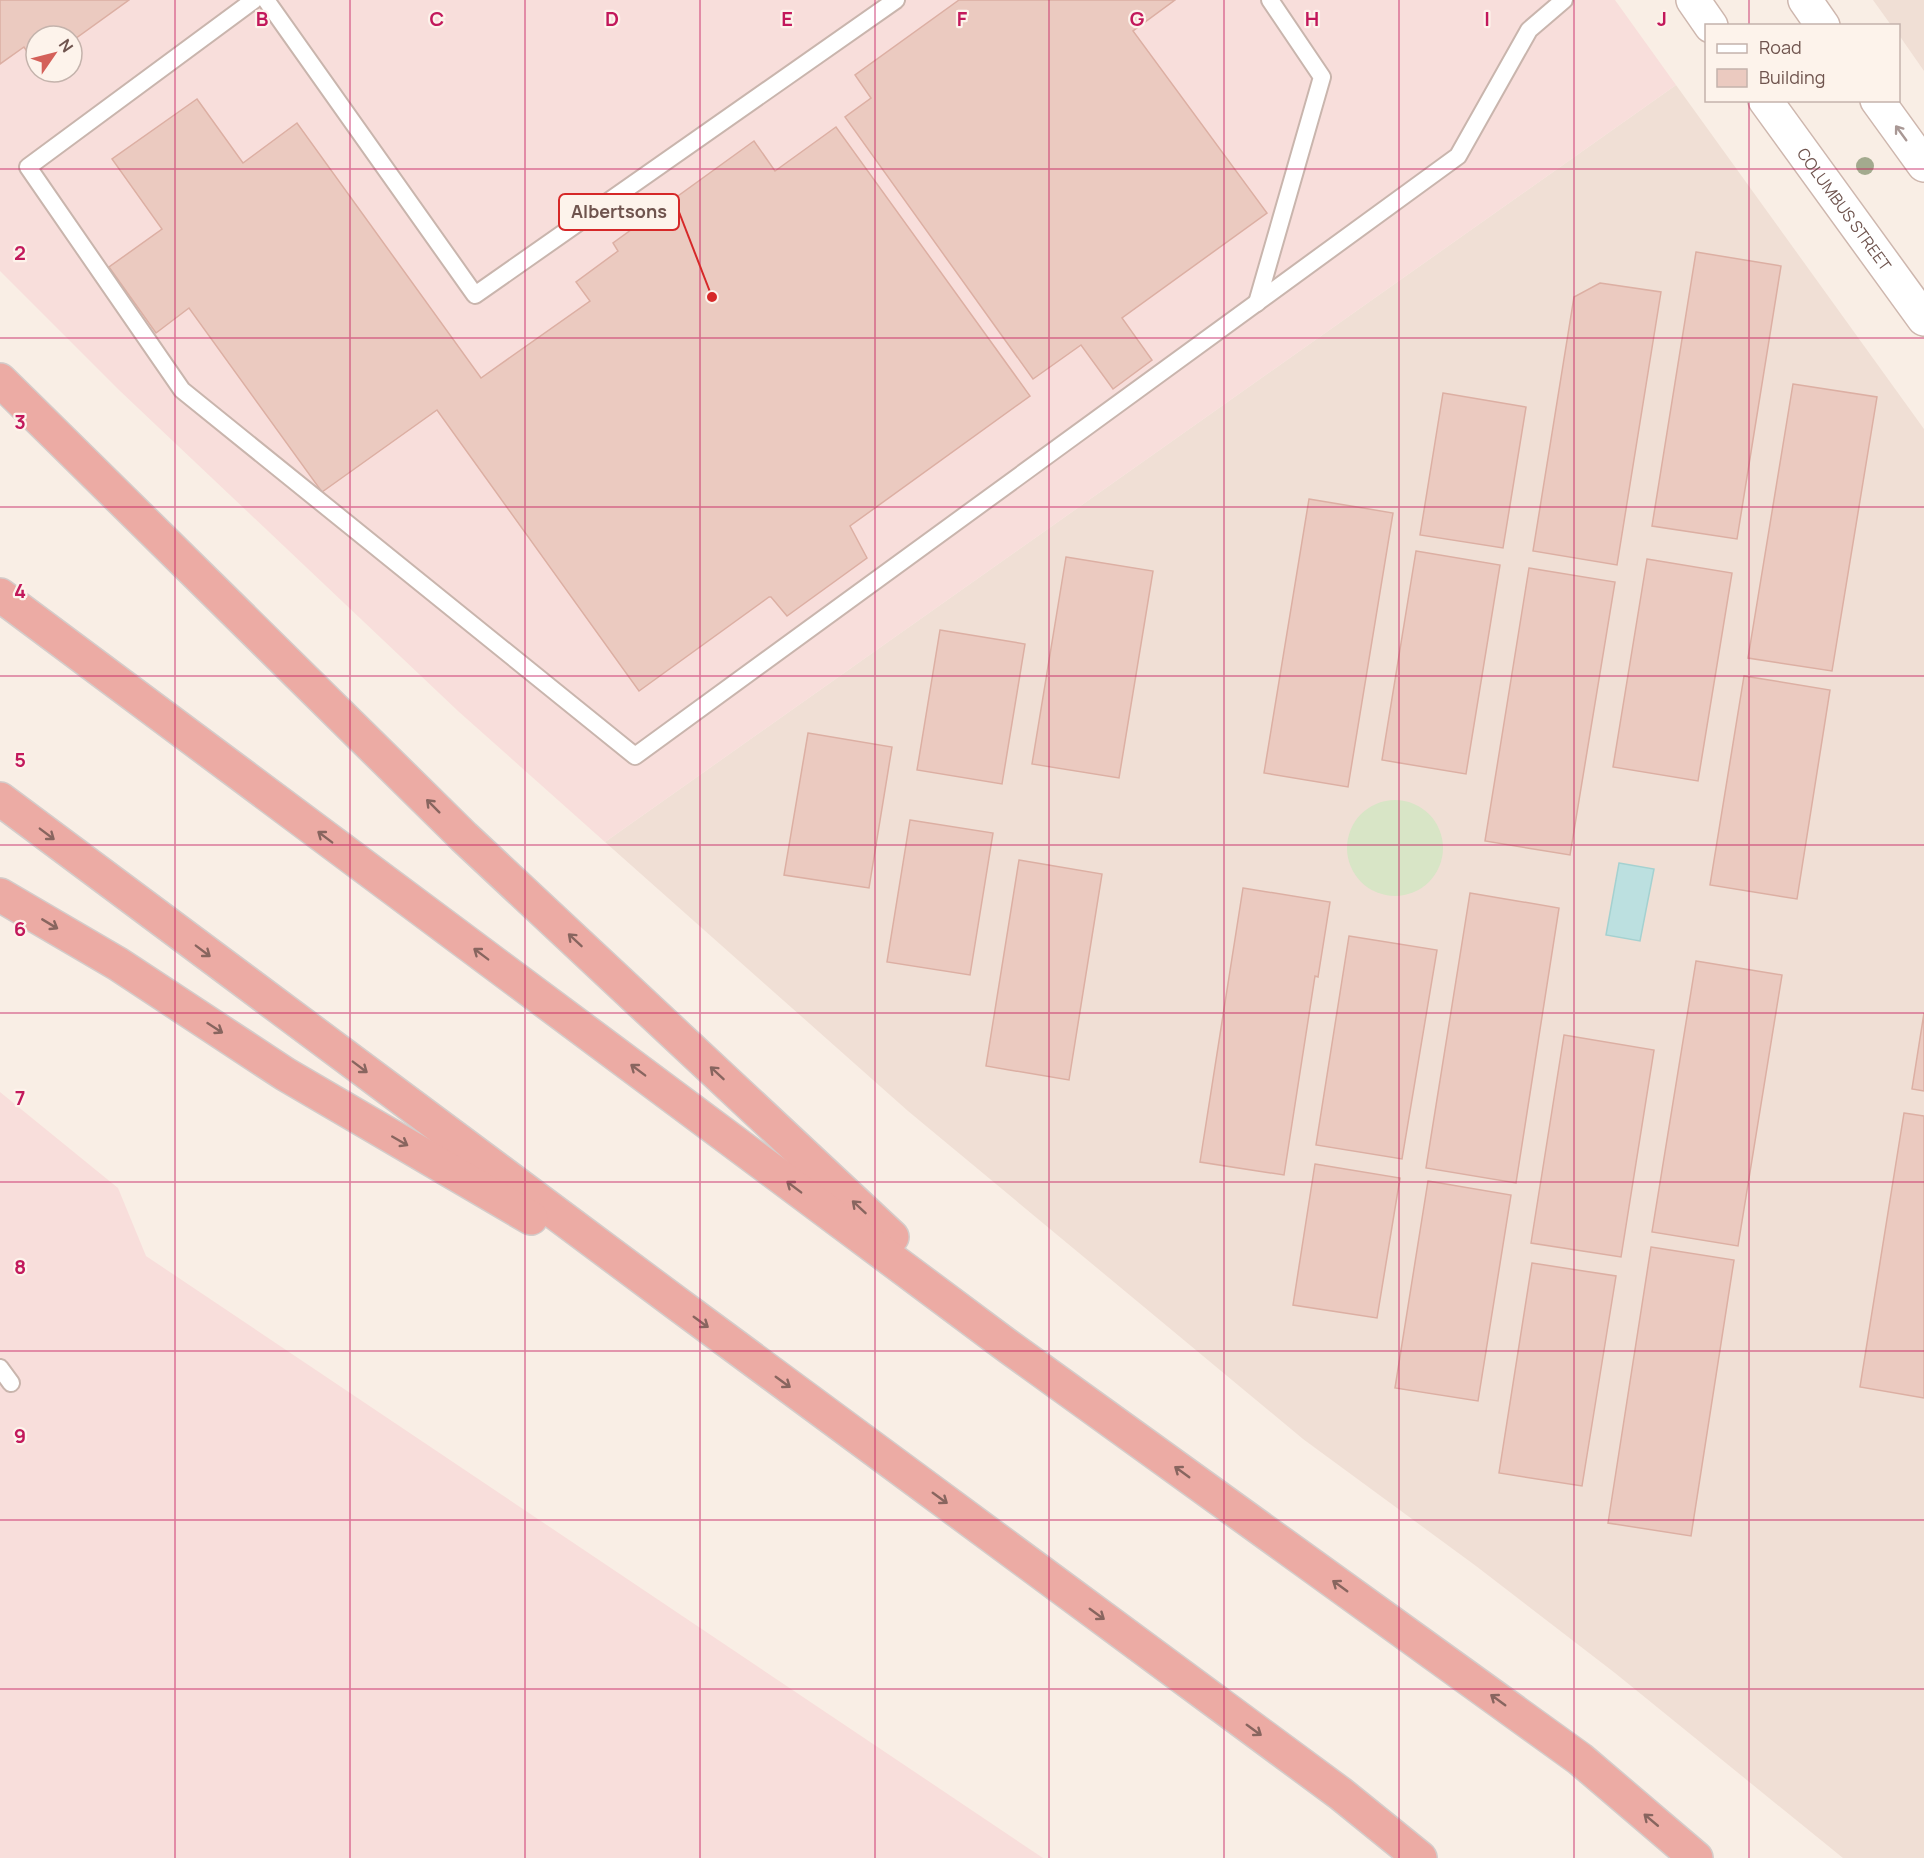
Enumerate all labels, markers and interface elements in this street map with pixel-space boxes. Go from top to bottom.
text: B [256,5,269,32]
text: C [430,5,444,32]
text: D [605,5,619,32]
text: E [781,5,793,32]
text: F [957,5,968,32]
text: G [1130,5,1145,32]
text: H [1305,5,1319,32]
text: I [1484,5,1490,32]
text: J [1657,5,1667,32]
north arrow [24,24,84,84]
legend [1705,24,1900,102]
text: N [54,34,79,56]
text: Road [1759,35,1802,59]
text: Building [1759,65,1825,89]
one-way arrow [1894,125,1907,141]
street label: COLUMBUS STREET [1792,143,1897,275]
callout: Albertsons [559,194,679,230]
text: Albertsons [571,199,667,223]
text: 2 [14,239,26,266]
text: 3 [14,408,26,435]
text: 4 [14,577,26,604]
text: 5 [14,746,26,773]
one-way arrow [426,799,441,813]
one-way arrow [38,828,54,840]
one-way arrow [317,831,333,844]
text: 6 [14,915,26,942]
one-way arrow [41,919,58,931]
one-way arrow [567,933,582,947]
one-way arrow [195,944,211,957]
one-way arrow [474,947,490,960]
one-way arrow [207,1022,223,1034]
one-way arrow [351,1061,367,1073]
one-way arrow [630,1064,646,1077]
one-way arrow [710,1066,725,1080]
text: 7 [15,1084,25,1111]
one-way arrow [391,1135,408,1147]
one-way arrow [786,1180,802,1193]
one-way arrow [852,1199,867,1214]
text: 8 [14,1253,26,1280]
one-way arrow [693,1315,709,1328]
one-way arrow [775,1376,791,1388]
text: 9 [14,1422,26,1449]
one-way arrow [1174,1466,1190,1478]
one-way arrow [932,1492,948,1504]
one-way arrow [1332,1580,1348,1592]
one-way arrow [1089,1607,1105,1620]
one-way arrow [1490,1694,1506,1706]
one-way arrow [1245,1723,1261,1736]
one-way arrow [1644,1813,1659,1827]

